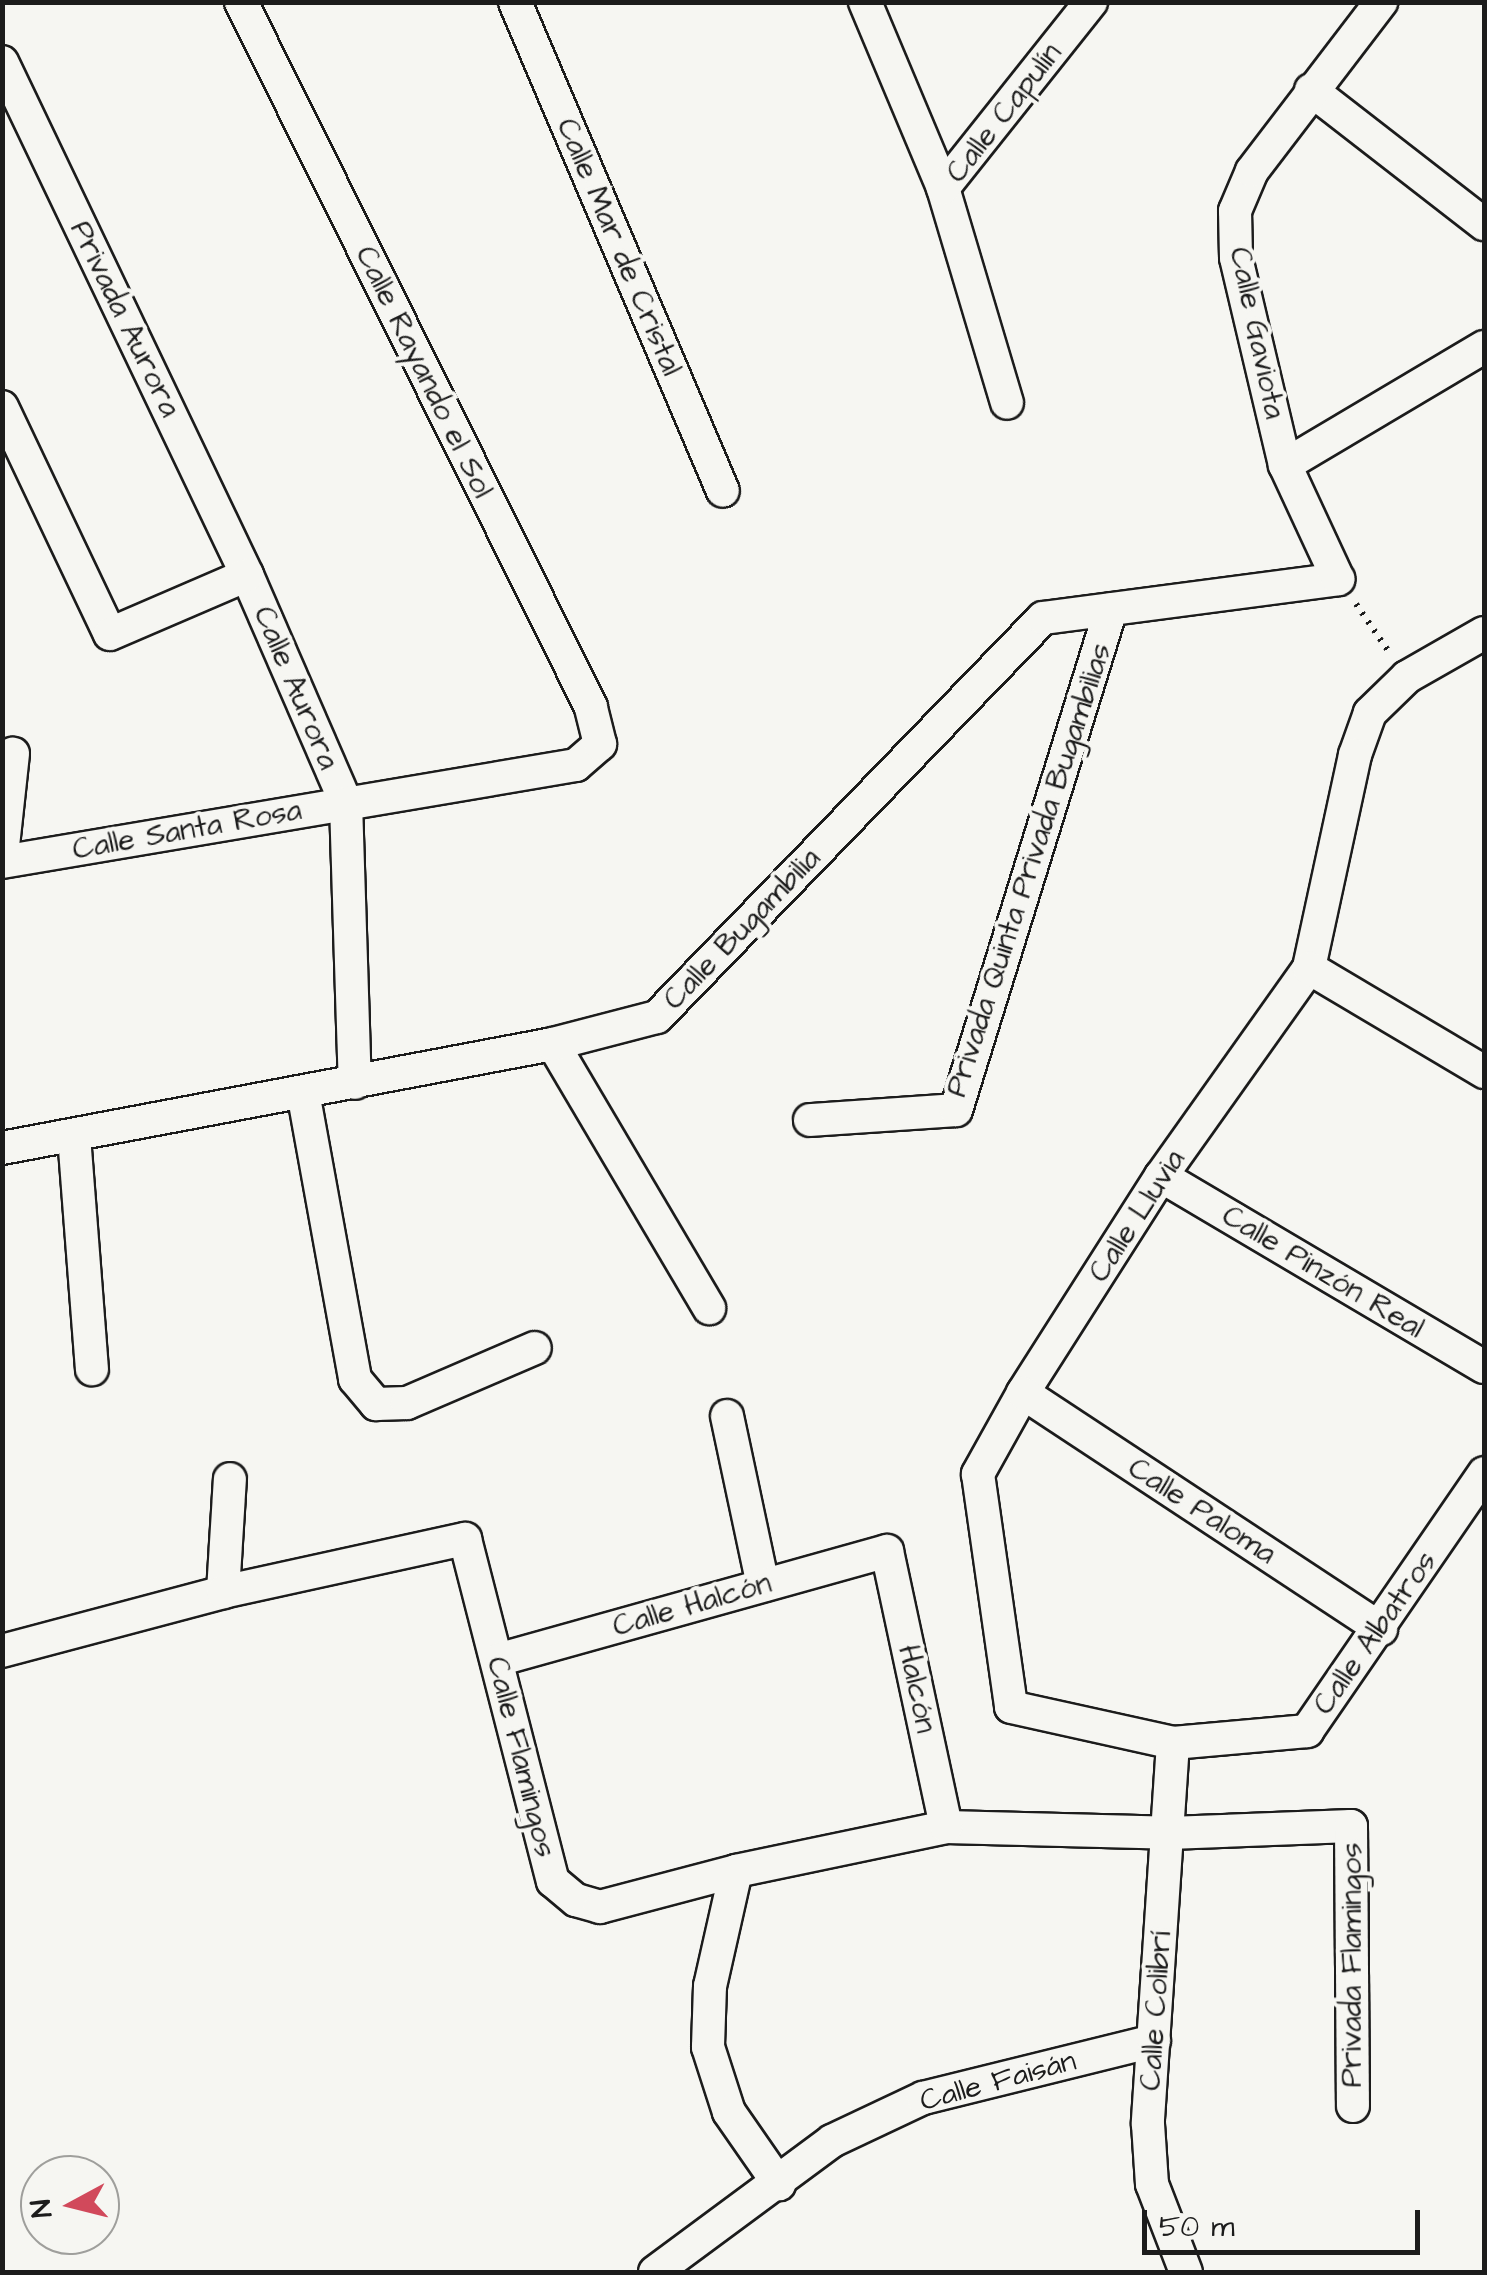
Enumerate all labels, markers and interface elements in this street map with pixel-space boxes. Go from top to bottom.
street label: Calle Capulín [938,36,1070,190]
street label: Calle Mar de Cristal [549,113,689,381]
street label: Privada Aurora [62,215,188,423]
street label: Calle Rayando el Sol [347,240,501,504]
street label: Calle Gaviota [1221,244,1293,422]
street label: Calle Aurora [245,601,347,775]
street label: Privada Quinta Privada Bugambilias [939,639,1119,1101]
street label: Calle Santa Rosa [70,792,304,868]
street label: Calle Bugambilia [656,841,828,1017]
street label: Calle Lluvia [1081,1143,1193,1289]
street label: Calle Pinzón Real [1216,1198,1430,1346]
street label: Calle Paloma [1121,1450,1283,1572]
street label: Calle Albatros [1306,1545,1444,1721]
street label: Calle Halcón [609,1565,775,1645]
street label: Halcón [890,1642,944,1736]
street label: Calle Flamingos [479,1653,563,1861]
street label: Privada Flamingos [1334,1843,1370,2087]
street label: Calle Colibrí [1132,1930,1180,2092]
street label: Calle Faisán [916,2043,1080,2119]
north arrow [20,2155,120,2255]
scale bar [1147,2190,1424,2252]
text: N [21,2197,62,2220]
text: 50 m [1159,2206,1235,2248]

